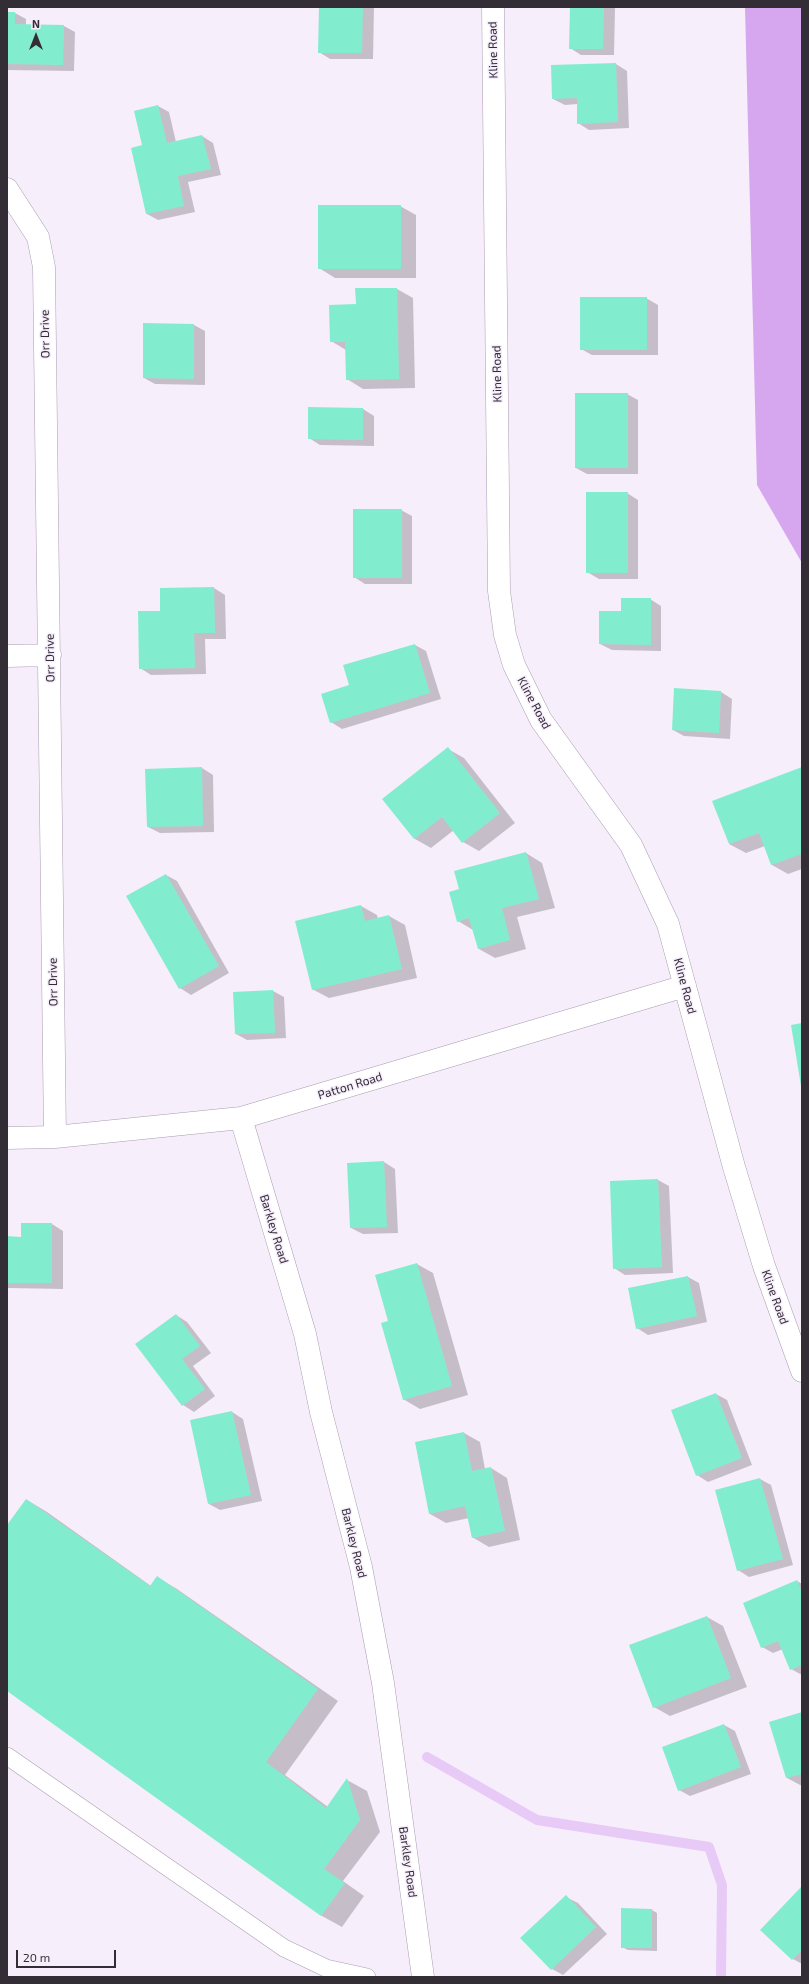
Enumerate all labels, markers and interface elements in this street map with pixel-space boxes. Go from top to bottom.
north arrow [16,16,56,56]
text: N [32,17,40,30]
street label: Kline Road [485,21,501,79]
street label: Orr Drive [37,309,53,359]
street label: Kline Road [489,345,505,403]
street label: Orr Drive [42,633,58,683]
street label: Kline Road [514,674,554,732]
street label: Kline Road [671,956,699,1016]
street label: Orr Drive [45,957,61,1007]
street label: Patton Road [316,1069,384,1103]
street label: Barkley Road [257,1193,291,1265]
street label: Kline Road [758,1268,792,1326]
street label: Barkley Road [338,1507,370,1579]
street label: Barkley Road [396,1826,420,1898]
scale bar [18,1942,118,1968]
text: 20 m [23,1950,50,1964]

